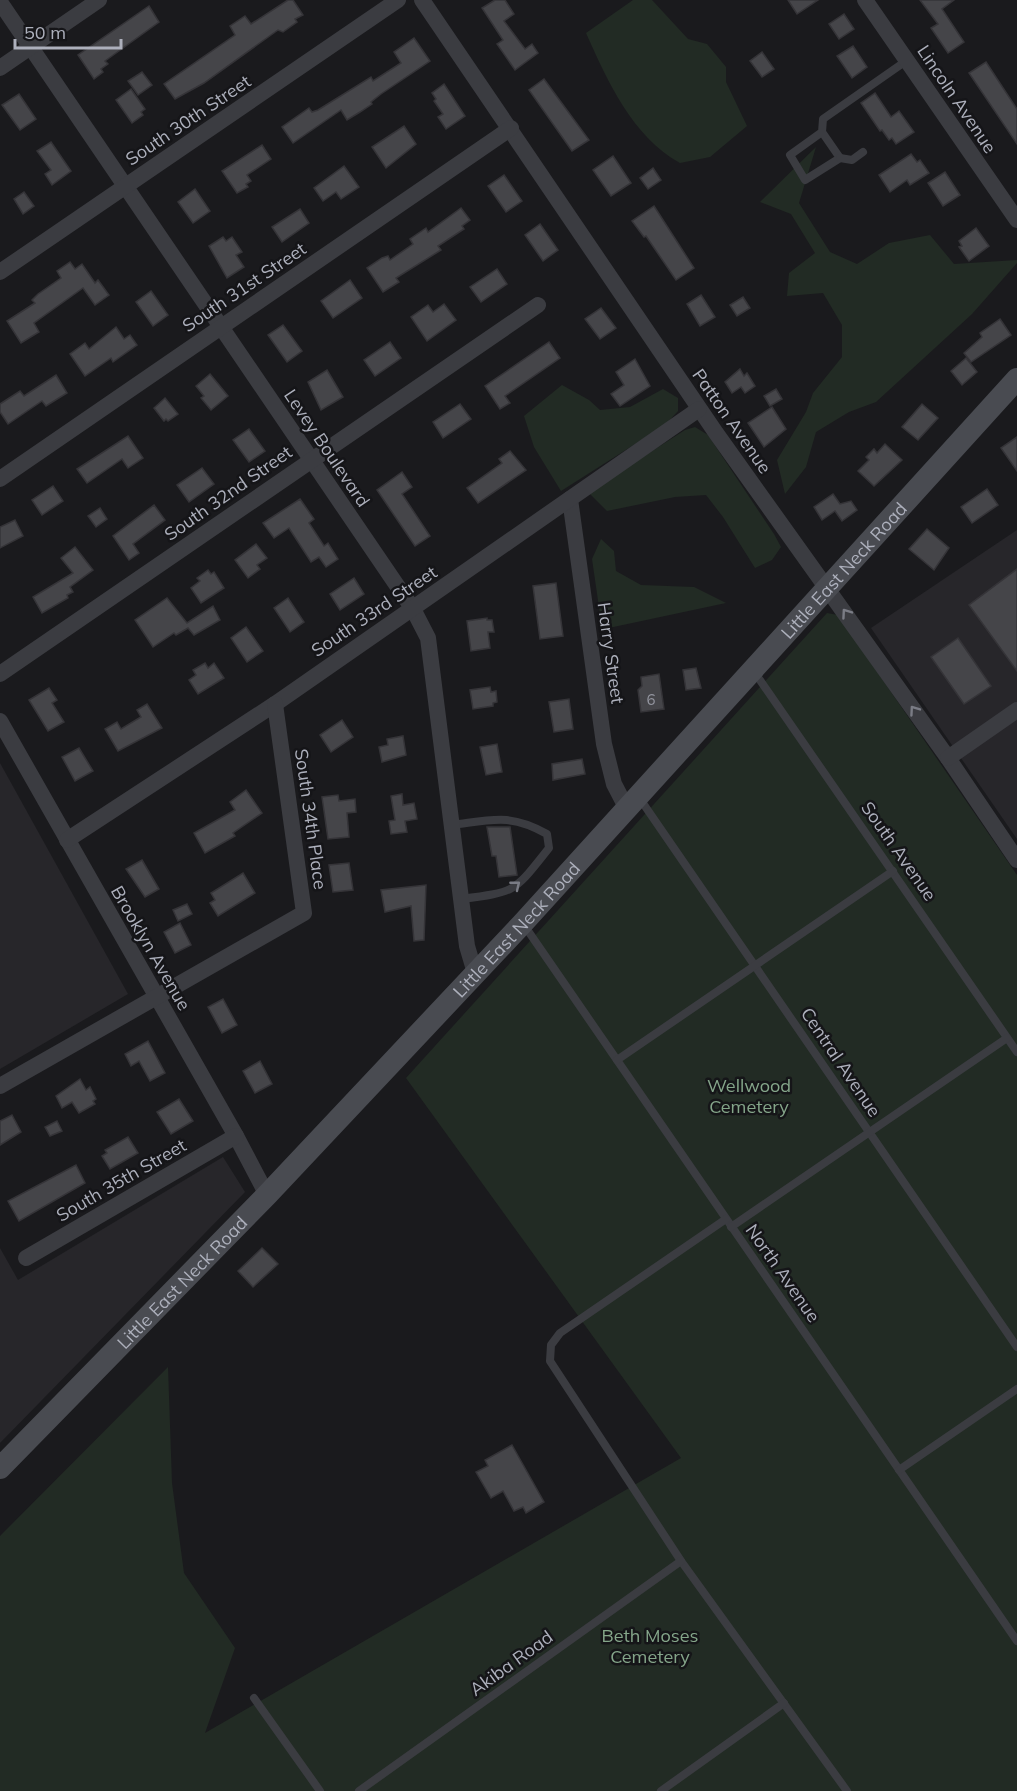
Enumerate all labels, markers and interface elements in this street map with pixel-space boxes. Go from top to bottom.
scale bar [15,12,122,50]
text: 50 m [24,21,66,44]
street label: Lincoln Avenue [912,40,1002,158]
street label: South 30th Street [121,70,255,170]
street label: South 31st Street [178,237,310,337]
street label: Patton Avenue [687,364,777,478]
street label: Levey Boulevard [279,385,375,511]
street label: South 32nd Street [160,440,296,546]
street label: Little East Neck Road [775,497,911,643]
street label: South 33rd Street [307,560,441,662]
street label: Harry Street [592,601,630,705]
one-way arrow [842,609,853,620]
house number: 6 [646,690,656,709]
one-way arrow [910,705,921,716]
street label: South 34th Place [290,747,332,891]
street label: South Avenue [856,797,942,905]
street label: Little East Neck Road [448,857,585,1002]
street label: Brooklyn Avenue [106,882,196,1014]
one-way arrow [509,882,520,893]
street label: Central Avenue [796,1003,886,1121]
park label: Wellwood Cemetery [707,1074,791,1118]
street label: South 35th Street [52,1133,190,1227]
street label: Little East Neck Road [112,1211,252,1353]
street label: North Avenue [741,1219,825,1327]
park label: Beth Moses Cemetery [602,1624,699,1668]
street label: Akiba Road [465,1625,557,1701]

